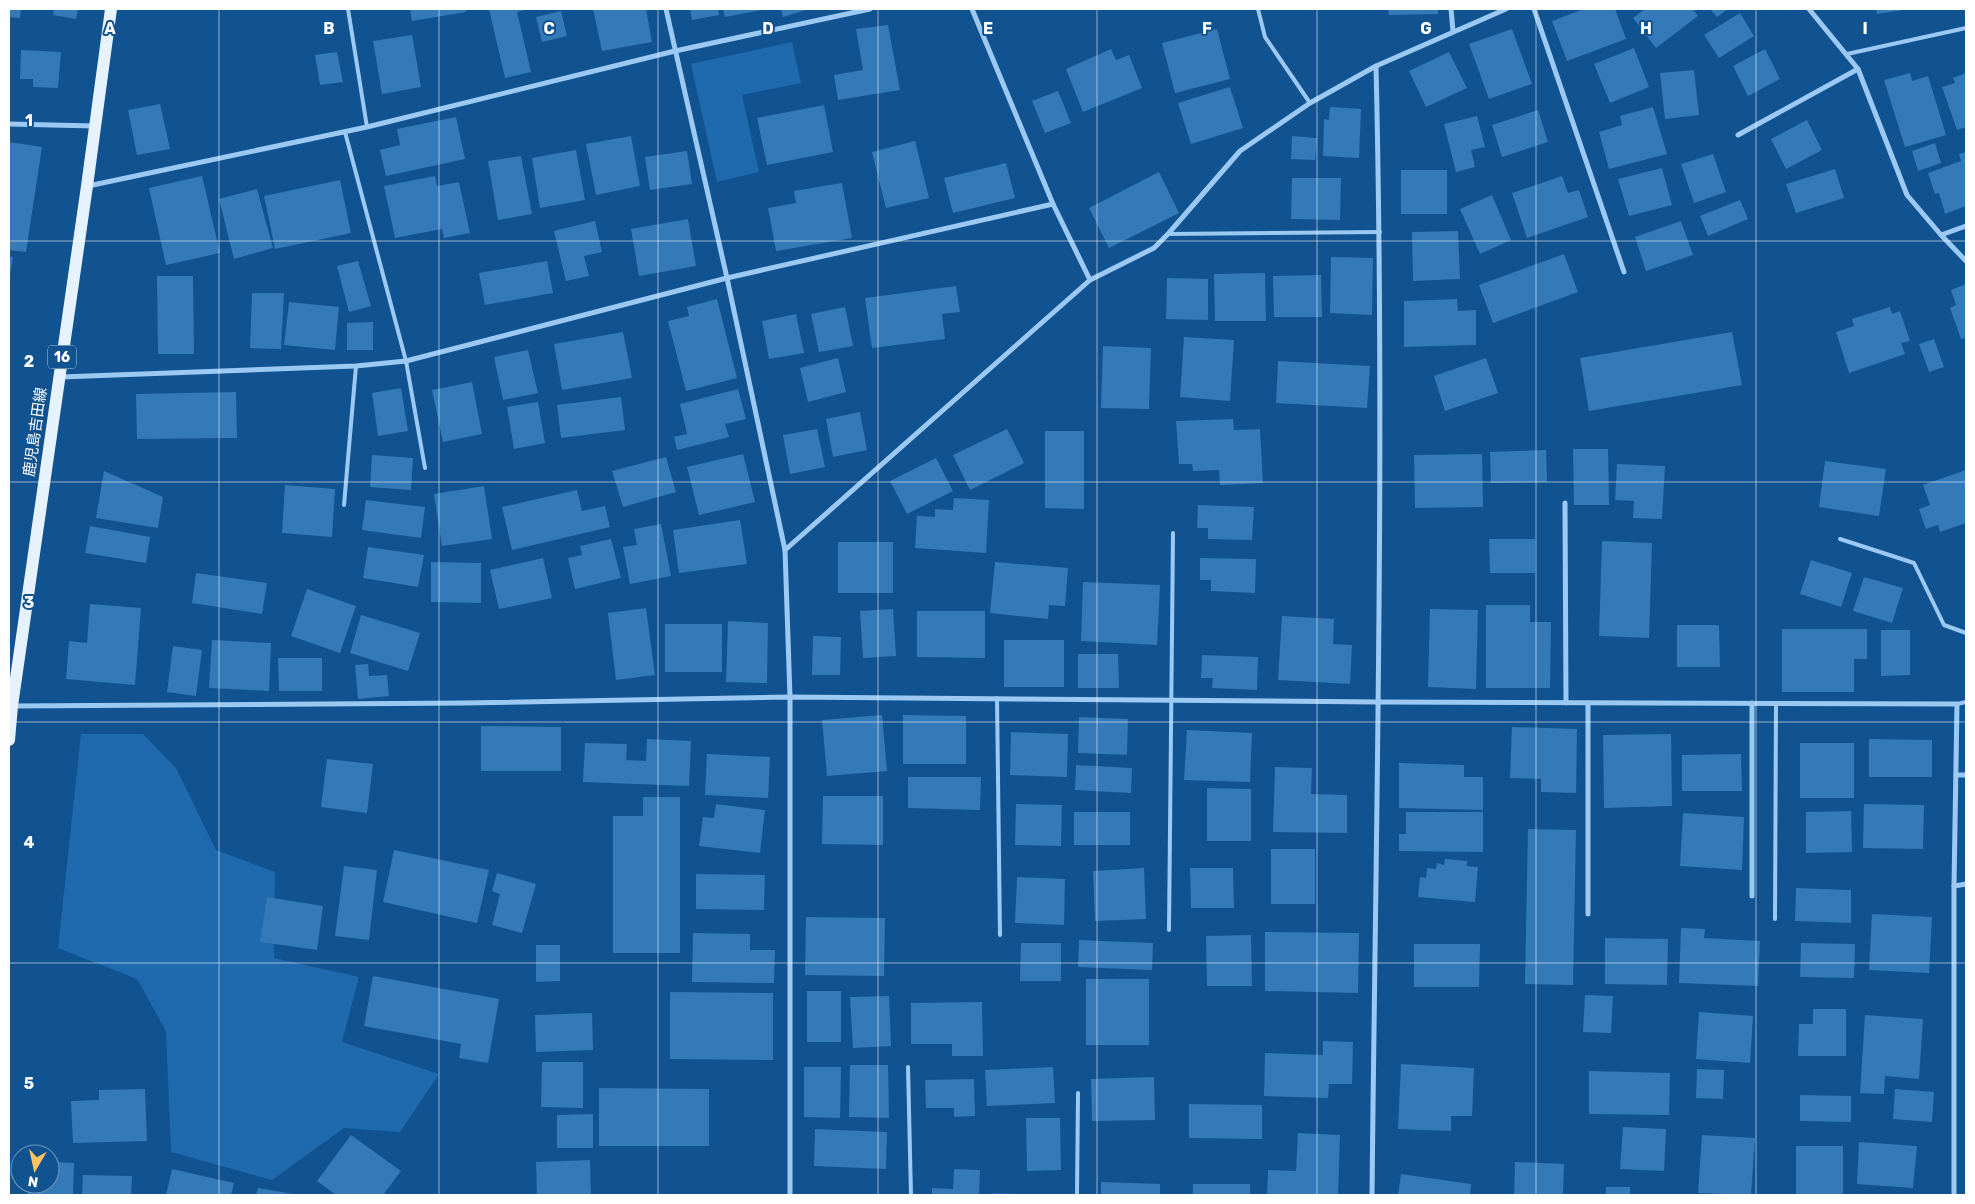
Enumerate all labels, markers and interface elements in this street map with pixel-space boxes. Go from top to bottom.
text: A [104,19,116,38]
text: B [323,19,335,38]
text: C [543,19,555,38]
text: D [762,19,774,38]
text: E [983,19,993,38]
text: F [1202,19,1212,38]
text: G [1420,19,1432,38]
text: H [1640,19,1652,38]
text: I [1862,19,1868,38]
text: 1 [25,111,33,130]
road number: 16 [48,346,76,368]
text: 2 [24,352,34,371]
street label: 鹿児島吉田線 [20,386,50,478]
text: 3 [24,593,34,612]
text: 4 [24,833,35,852]
text: 5 [24,1074,34,1093]
north arrow [10,1144,60,1194]
text: N [27,1172,39,1191]

